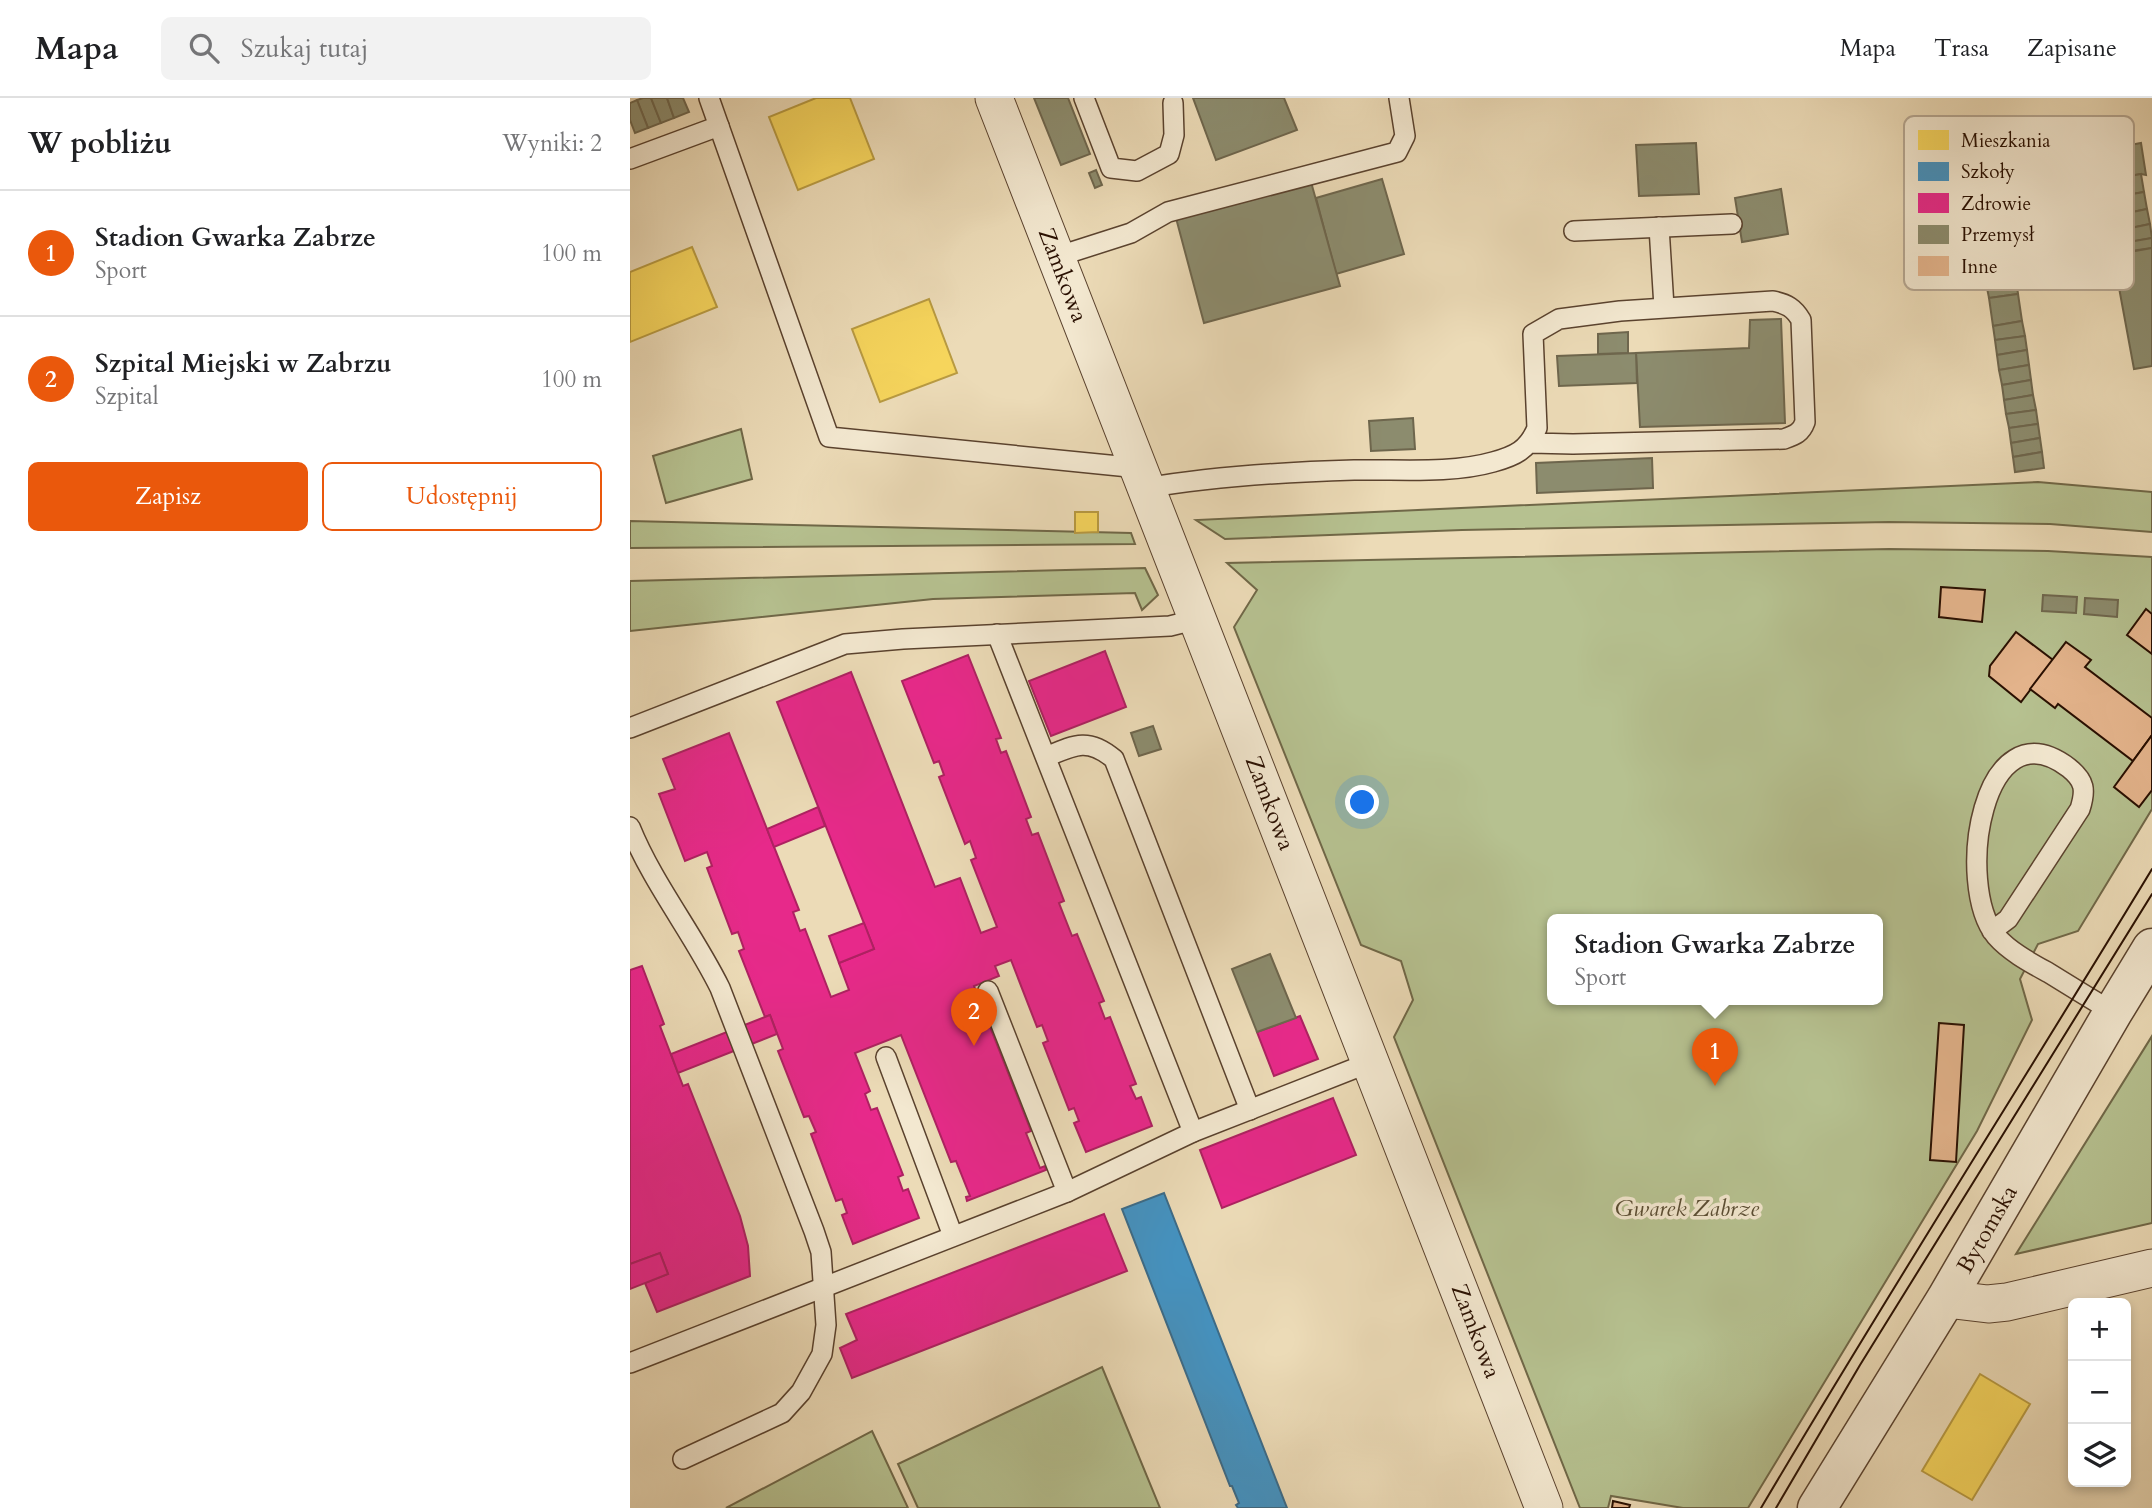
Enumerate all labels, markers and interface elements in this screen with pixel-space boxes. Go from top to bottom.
search box [161,17,651,80]
text: Mapa [35,26,119,71]
icon: search [185,29,223,67]
text: Szukaj tutaj [241,31,368,66]
text: Mapa [1840,32,1896,65]
text: Trasa [1934,32,1989,65]
text: Zapisane [2027,32,2117,65]
legend [1904,116,2134,290]
text: W pobliżu [28,123,172,164]
text: Wyniki: 2 [502,128,602,159]
text: Mieszkania [1961,128,2050,154]
text: Szkoły [1961,159,2015,185]
text: Zdrowie [1961,191,2031,217]
text: Stadion Gwarka Zabrze [95,220,376,255]
text: Przemysł [1961,222,2035,248]
street label: Zamkowa [1031,223,1095,327]
text: 1 [45,238,57,269]
text: 100 m [541,238,602,269]
text: Inne [1961,254,1998,280]
text: Sport [95,255,147,286]
text: Szpital Miejski w Zabrzu [95,346,392,381]
text: 2 [45,364,57,395]
text: 100 m [541,364,602,395]
text: Szpital [95,381,159,412]
button: Zapisz [28,462,308,531]
button: Udostępnij [322,462,602,531]
street label: Zamkowa [1238,751,1302,855]
your location [1345,785,1379,819]
popup [1547,914,1883,1005]
text: Stadion Gwarka Zabrze [1575,927,1855,962]
text: Sport [1575,962,1626,993]
pin: 2 [951,988,997,1046]
pin: 1 [1692,1028,1738,1086]
street label: Bytomska [1949,1179,2025,1279]
park label: Gwarek Zabrze [1615,1193,1759,1224]
street label: Zamkowa [1444,1279,1508,1383]
map controls [2068,1298,2131,1487]
button: + [2068,1298,2131,1361]
button: − [2068,1361,2131,1424]
button: layers [2068,1424,2131,1487]

